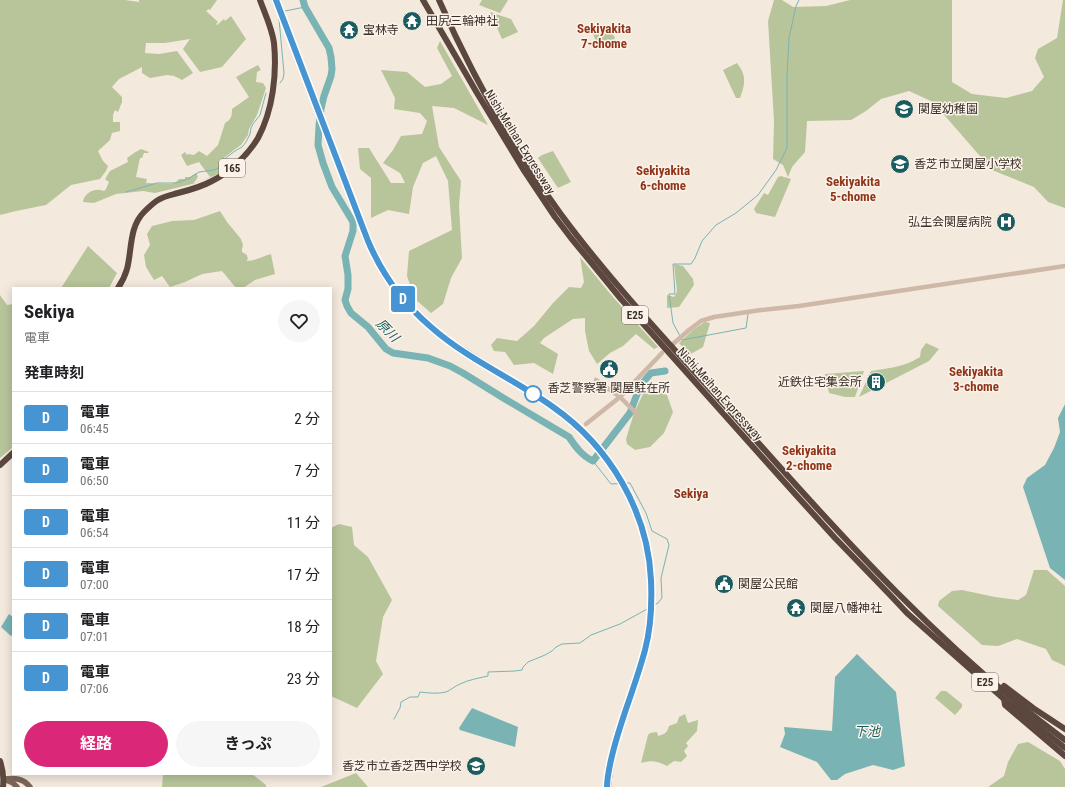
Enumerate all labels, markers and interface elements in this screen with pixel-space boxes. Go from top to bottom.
temple icon: 田尻三輪神社 [401,10,423,32]
place label: 田尻三輪神社 [426,14,498,28]
temple icon: 宝林寺 [338,19,360,41]
district label: Sekiyakita 7-chome [577,21,631,51]
place label: 宝林寺 [363,23,399,37]
street label: Nishi-Meihan Expressway [482,87,558,197]
school or university icon: 関屋幼稚園 [893,98,915,120]
place label: 関屋幼稚園 [918,102,978,116]
school or university icon: 香芝市立関屋小学校 [889,153,911,175]
place label: 香芝市立関屋小学校 [914,157,1022,171]
road number: 165 [219,159,245,177]
district label: Sekiyakita 6-chome [636,163,690,193]
district label: Sekiyakita 5-chome [826,174,880,204]
hospital icon: 弘生会関屋病院 [995,211,1017,233]
place label: 弘生会関屋病院 [908,215,992,229]
line badge: D [390,286,416,312]
text: D [399,291,407,307]
text: Sekiya [24,300,75,323]
button: heart [278,300,320,342]
road number: E25 [622,306,648,324]
water label: 原川 [373,316,404,346]
text: 電車 [24,330,50,345]
street label: Nishi-Meihan Expressway [674,345,766,443]
public building icon: 香芝警察署 関屋駐在所 [598,358,620,380]
text: 発車時刻 [24,364,84,382]
district label: Sekiyakita 3-chome [949,364,1003,394]
building icon: 近鉄住宅集会所 [865,371,887,393]
place label: 近鉄住宅集会所 [778,375,862,389]
place label: 香芝警察署 関屋駐在所 [548,381,670,395]
unlabelled marker [524,385,542,403]
text: 電車 [80,403,110,421]
text: D [42,410,50,426]
text: 2 分 [294,410,320,428]
text: 06:45 [80,421,109,436]
district label: Sekiyakita 2-chome [782,443,836,473]
text: 電車 [80,455,110,473]
text: D [42,462,50,478]
text: 7 分 [294,462,320,480]
text: 06:50 [80,473,109,488]
district label: Sekiya [674,486,708,501]
text: 電車 [80,507,110,525]
text: D [42,514,50,530]
text: 11 分 [287,514,320,532]
text: 06:54 [80,525,109,540]
text: 電車 [80,559,110,577]
text: D [42,566,50,582]
text: 17 分 [287,566,320,584]
public building icon: 関屋公民館 [713,573,735,595]
text: 07:00 [80,577,109,592]
place label: 関屋公民館 [738,577,798,591]
temple icon: 関屋八幡神社 [785,597,807,619]
place label: 関屋八幡神社 [810,601,882,615]
text: 電車 [80,611,110,629]
text: D [42,618,50,634]
text: 18 分 [287,618,320,636]
text: 07:01 [80,629,109,644]
text: 電車 [80,663,110,681]
text: D [42,670,50,686]
text: 23 分 [287,670,320,688]
road number: E25 [972,673,998,691]
text: 07:06 [80,681,109,696]
button: 経路 [24,721,168,767]
button: きっぷ [176,721,320,767]
water label: 下池 [854,724,882,739]
school or university icon: 香芝市立香芝西中学校 [465,755,487,777]
place label: 香芝市立香芝西中学校 [342,759,462,773]

